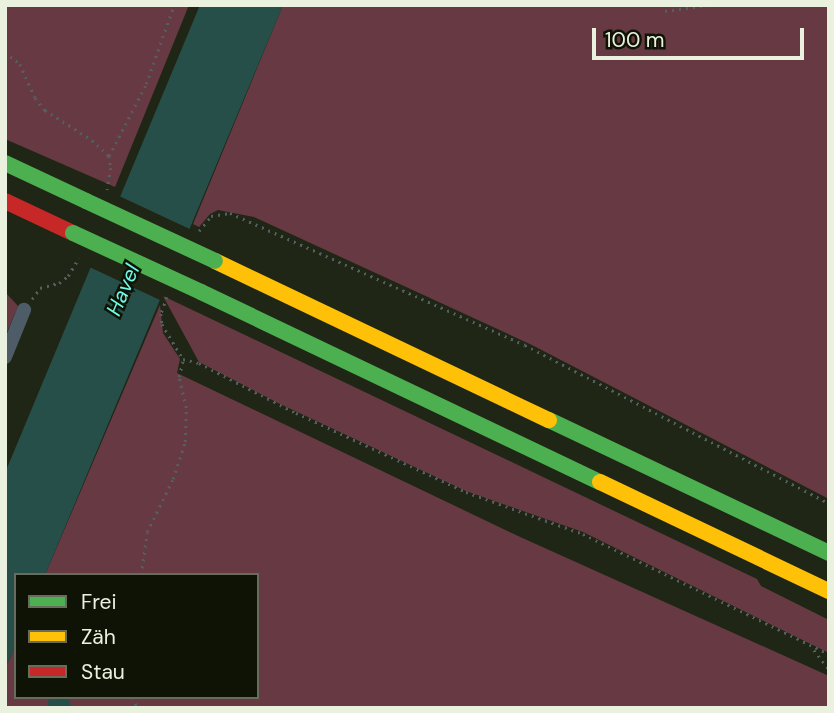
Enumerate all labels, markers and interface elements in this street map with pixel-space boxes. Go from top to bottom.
scale bar [596,14,808,58]
text: 100 m [605,26,665,54]
water label: Havel [101,261,145,319]
legend [14,573,259,699]
text: Frei [81,588,117,616]
text: Zäh [81,623,116,651]
text: Stau [81,658,125,686]

